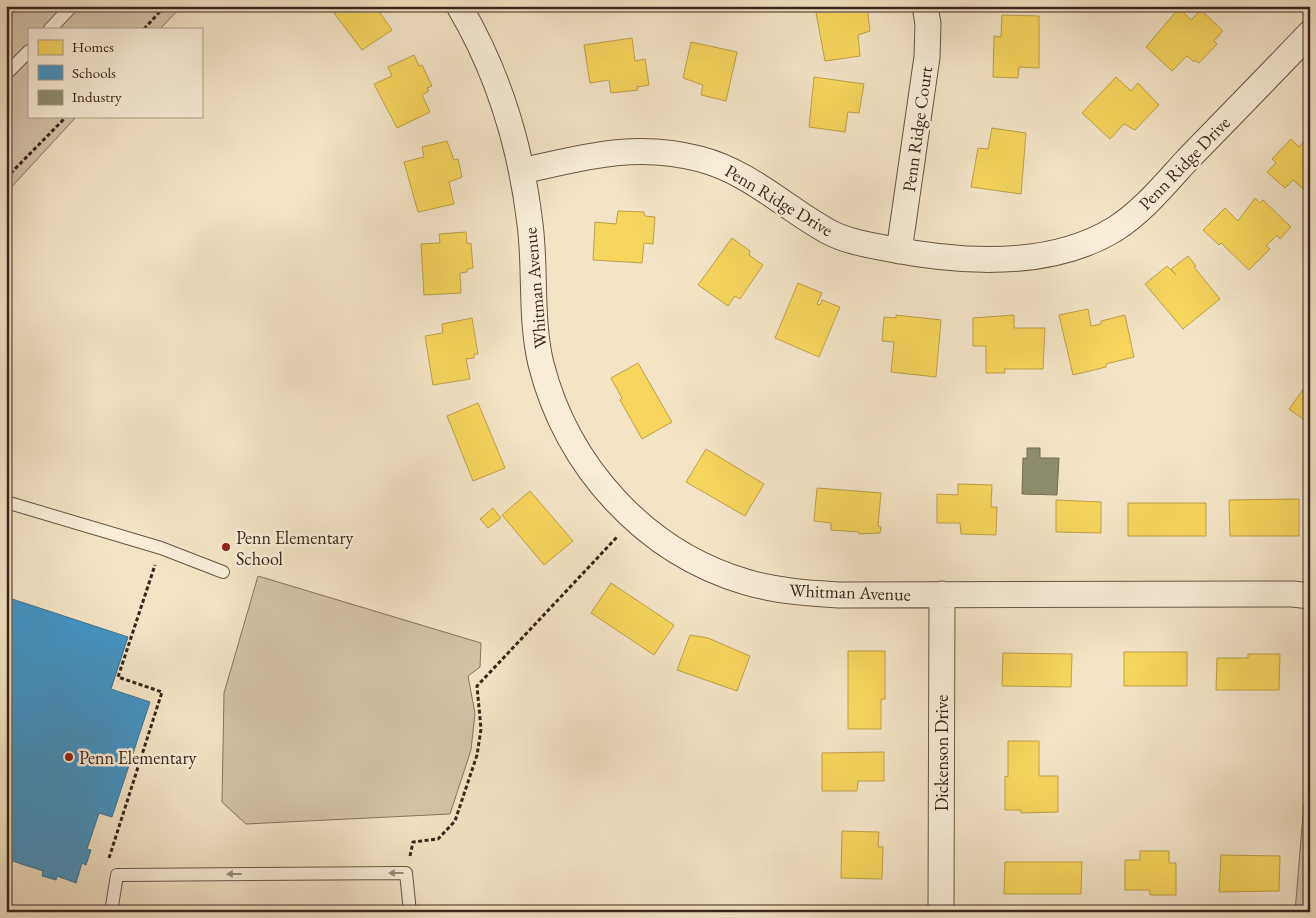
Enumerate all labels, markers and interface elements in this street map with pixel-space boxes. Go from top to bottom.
legend [28,28,202,118]
text: Homes [72,37,114,56]
text: Schools [72,63,116,82]
street label: Penn Ridge Court [897,65,937,193]
text: Industry [72,87,122,106]
street label: Penn Ridge Drive [1133,111,1235,215]
street label: Penn Ridge Drive [721,159,837,241]
street label: Whitman Avenue [518,226,552,350]
place label: Penn Elementary School [236,526,354,570]
marker: Penn Elementary School [220,541,232,553]
street label: Whitman Avenue [789,578,911,606]
street label: Dickenson Drive [930,695,953,811]
place label: Penn Elementary [79,746,197,769]
marker: Penn Elementary [63,751,75,763]
one-way arrow [388,869,404,877]
one-way arrow [226,870,242,878]

